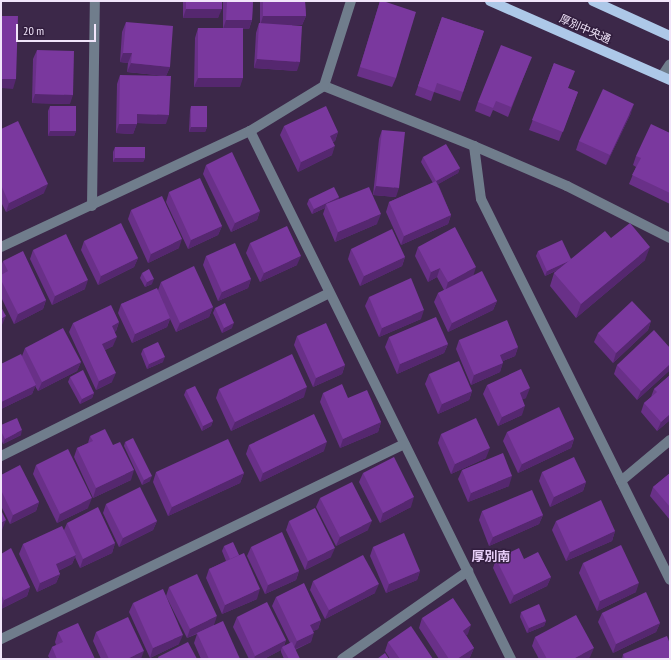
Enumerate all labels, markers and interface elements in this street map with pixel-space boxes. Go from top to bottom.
street label: 厚別中央通 [557,12,613,46]
scale bar [18,16,98,42]
text: 20 m [23,23,44,38]
district label: 厚別南 [472,549,510,565]

